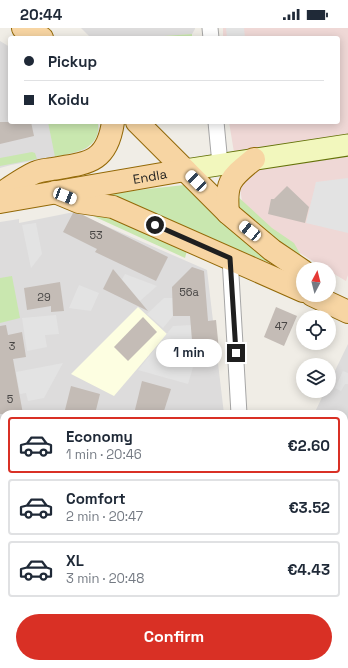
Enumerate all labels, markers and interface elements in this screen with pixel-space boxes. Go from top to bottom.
text: 20:44 [20,5,62,24]
text: Pickup [48,52,97,71]
text: Koidu [48,90,89,109]
street label: Endla [131,165,169,187]
car [183,168,209,194]
car [52,186,78,206]
route start [146,216,164,234]
car [237,219,263,243]
house number: 53 [89,228,103,242]
north arrow [296,262,336,302]
map controls [296,262,336,398]
house number: 56a [179,285,199,299]
house number: 29 [37,290,51,304]
button: locate [296,310,336,350]
house number: 47 [275,319,287,333]
house number: 3 [9,339,16,353]
callout: 1 min [156,339,222,367]
text: 1 min [173,344,205,361]
route end [227,344,245,362]
button: layers [296,358,336,398]
house number: 5 [7,392,14,406]
icon: car [18,427,54,463]
text: Economy [66,427,133,446]
text: €2.60 [288,436,330,455]
text: 1 min · 20:46 [66,446,142,463]
icon: car [18,489,54,525]
text: Comfort [66,489,126,508]
text: €3.52 [288,498,330,517]
text: 2 min · 20:47 [66,508,143,525]
icon: car [18,551,54,587]
text: XL [66,551,84,570]
text: €4.43 [287,560,330,579]
text: 3 min · 20:48 [66,570,144,587]
button: Confirm [16,614,332,660]

